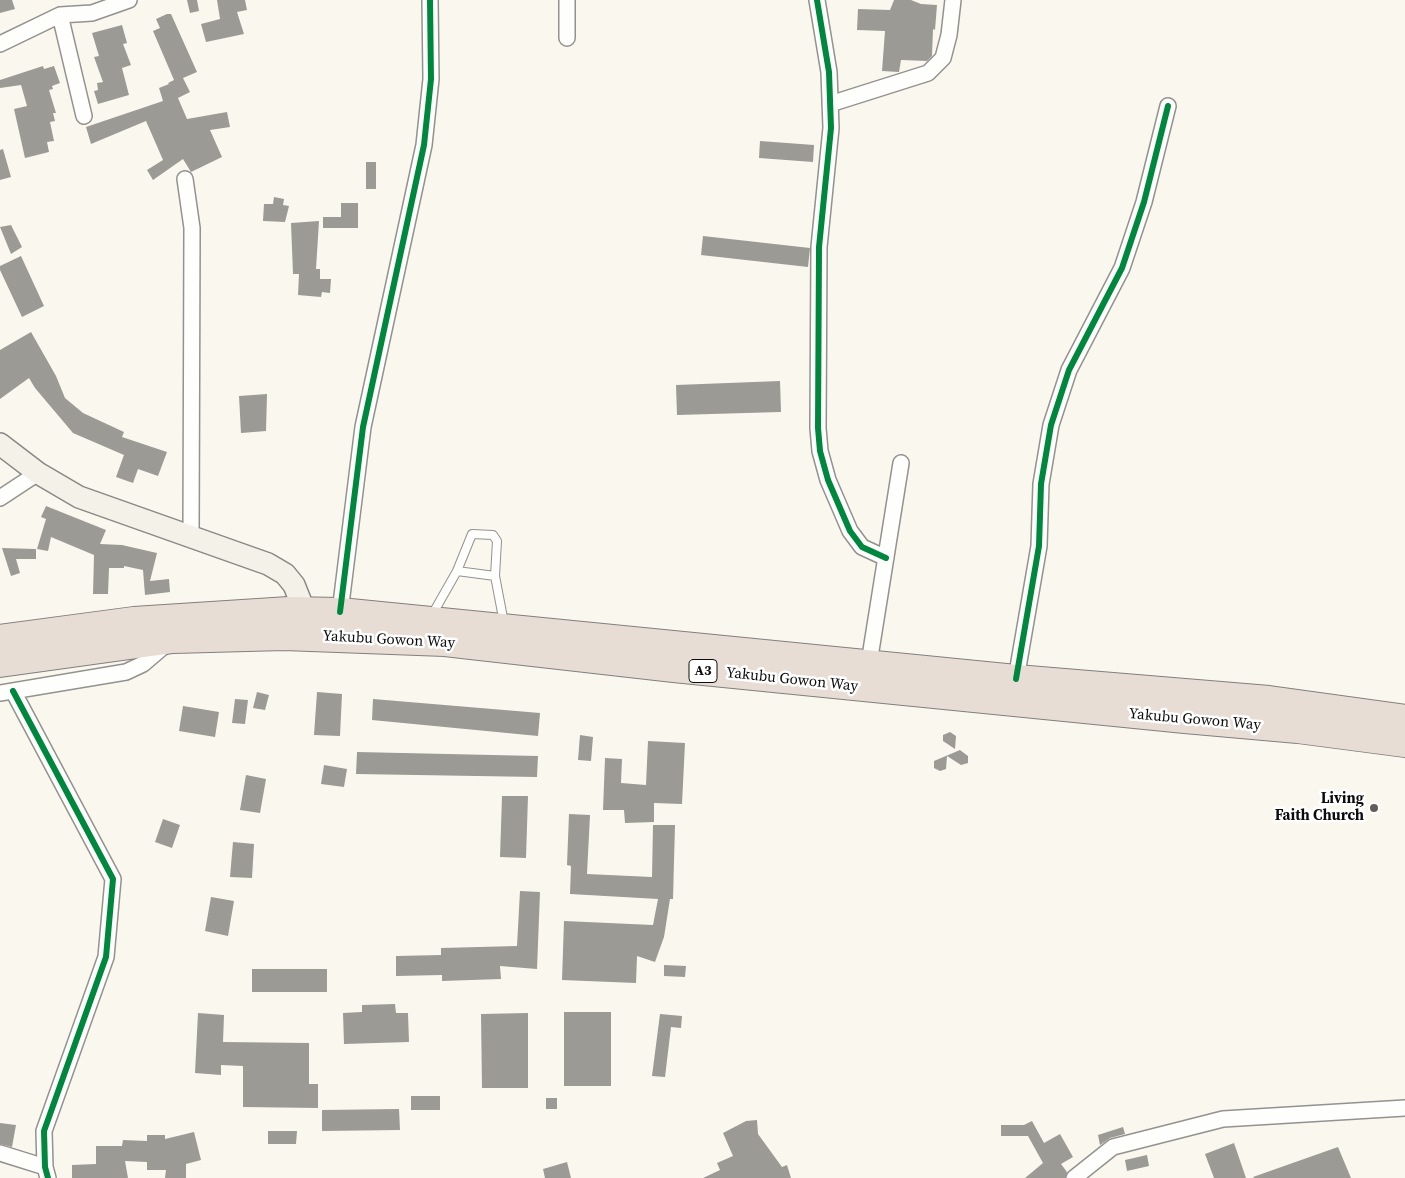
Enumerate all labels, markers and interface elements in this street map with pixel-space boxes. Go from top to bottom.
street label: Yakubu Gowon Way [322,628,456,652]
road number: A3 [689,659,717,682]
street label: Yakubu Gowon Way [725,664,859,696]
street label: Yakubu Gowon Way [1128,705,1262,735]
place label: Living Faith Church [1275,790,1364,825]
marker: Living Faith Church [1368,802,1380,814]

